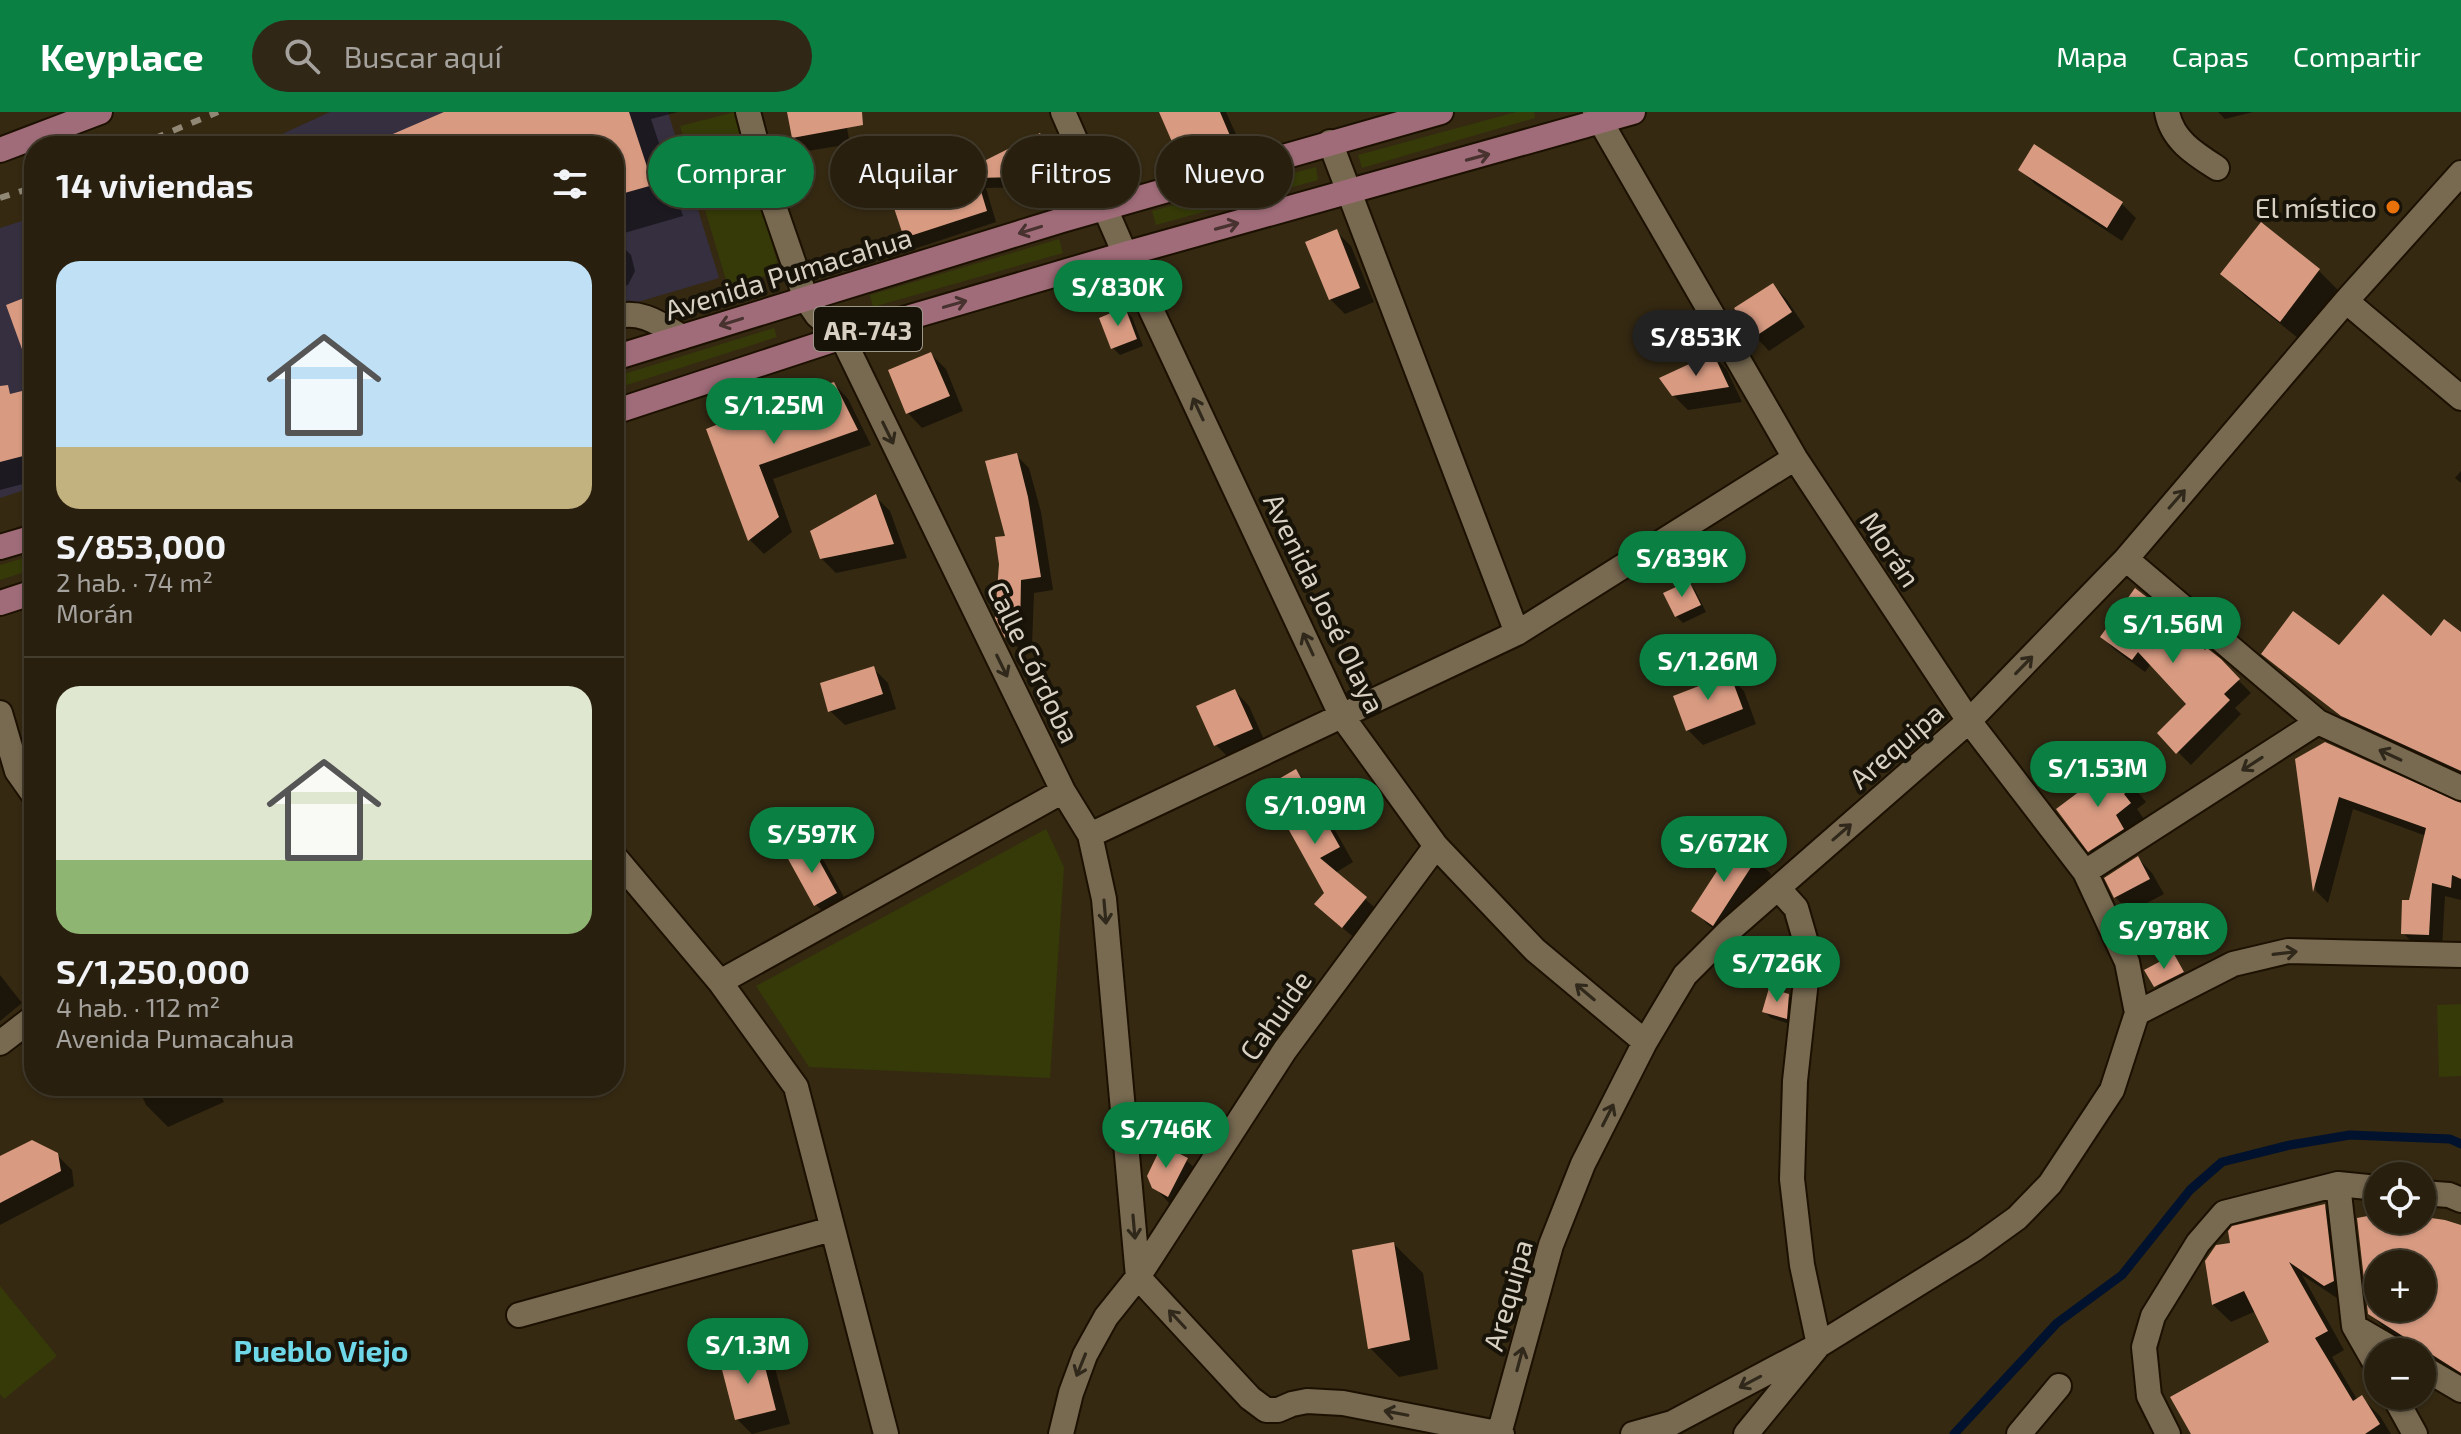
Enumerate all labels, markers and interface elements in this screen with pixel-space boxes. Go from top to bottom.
search box [252,20,812,92]
text: Keyplace [40,33,204,79]
icon: search [280,34,324,78]
text: Buscar aquí [344,38,502,74]
text: Mapa [2056,39,2128,73]
text: Capas [2172,39,2249,73]
text: Compartir [2293,39,2421,73]
chip: Comprar [648,136,814,208]
chip: Alquilar [830,136,986,208]
chip: Filtros [1002,136,1140,208]
chip: Nuevo [1156,136,1293,208]
one-way arrow [1464,148,1490,163]
icon: filters [548,162,592,206]
text: 14 viviendas [56,164,254,205]
place label: El místico [2255,190,2377,224]
marker: El místico [2384,198,2402,216]
one-way arrow [1214,217,1240,232]
street label: Avenida Pumacahua [660,219,916,327]
one-way arrow [1018,223,1043,238]
pin: S/830K [1053,260,1183,328]
text: S/830K [1071,270,1165,301]
one-way arrow [942,296,968,311]
road number: AR-743 [814,307,922,351]
pin: S/853K [1631,310,1761,378]
icon: home [252,313,396,457]
one-way arrow [719,316,744,330]
text: S/853K [1650,320,1742,351]
pin: S/1.25M [700,378,848,446]
text: S/1.25M [724,388,824,419]
one-way arrow [1190,397,1205,421]
one-way arrow [881,420,896,444]
street label: Avenida José Olaya [1257,488,1393,718]
one-way arrow [2167,490,2185,510]
street label: Morán [1854,505,1928,593]
text: S/853,000 [56,525,226,566]
pin: S/839K [1617,531,1747,599]
text: S/839K [1636,541,1728,572]
text: 2 hab. · 74 m² [56,566,213,597]
street label: Calle Córdoba [980,576,1088,748]
text: Morán [56,597,133,628]
pin: S/1.56M [2099,597,2247,665]
text: S/1.56M [2123,607,2223,638]
one-way arrow [1300,632,1315,656]
pin: S/1.26M [1634,634,1782,702]
text: S/1.26M [1657,644,1759,675]
one-way arrow [995,654,1010,678]
one-way arrow [2014,655,2033,675]
street label: Arequipa [1842,695,1950,795]
icon: home [252,738,396,882]
pin: S/1.53M [2024,741,2172,809]
one-way arrow [2379,747,2403,762]
text: S/1.53M [2048,751,2148,782]
one-way arrow [2241,756,2264,772]
pin: S/1.09M [1241,778,1389,846]
text: S/1.09M [1264,788,1366,819]
pin: S/597K [747,807,877,875]
pin: S/672K [1659,816,1789,884]
text: S/597K [767,817,857,848]
one-way arrow [1831,823,1851,841]
text: S/672K [1679,826,1769,857]
one-way arrow [1098,898,1113,925]
pin: S/978K [2099,903,2229,971]
text: S/978K [2118,913,2210,944]
pin: S/726K [1712,936,1842,1004]
text: S/726K [1732,946,1822,977]
one-way arrow [2271,946,2298,961]
text: S/1,250,000 [56,950,250,991]
street label: Cahuide [1232,964,1318,1066]
one-way arrow [1576,983,1596,1001]
text: 4 hab. · 112 m² [56,991,220,1022]
text: Avenida Pumacahua [56,1022,294,1053]
pin: S/746K [1101,1102,1231,1170]
one-way arrow [1601,1104,1616,1128]
text: S/746K [1120,1112,1212,1143]
map controls [2364,1162,2436,1410]
button: locate [2364,1162,2436,1234]
one-way arrow [1127,1213,1142,1240]
street label: Arequipa [1475,1236,1539,1354]
button: + [2364,1250,2436,1322]
one-way arrow [1168,1309,1186,1329]
pin: S/1.3M [683,1318,813,1386]
text: S/1.3M [705,1328,791,1359]
district label: Pueblo Viejo [234,1332,408,1368]
button: − [2364,1338,2436,1410]
one-way arrow [1513,1346,1528,1372]
one-way arrow [1073,1352,1088,1377]
one-way arrow [1739,1374,1763,1390]
one-way arrow [1383,1405,1409,1420]

